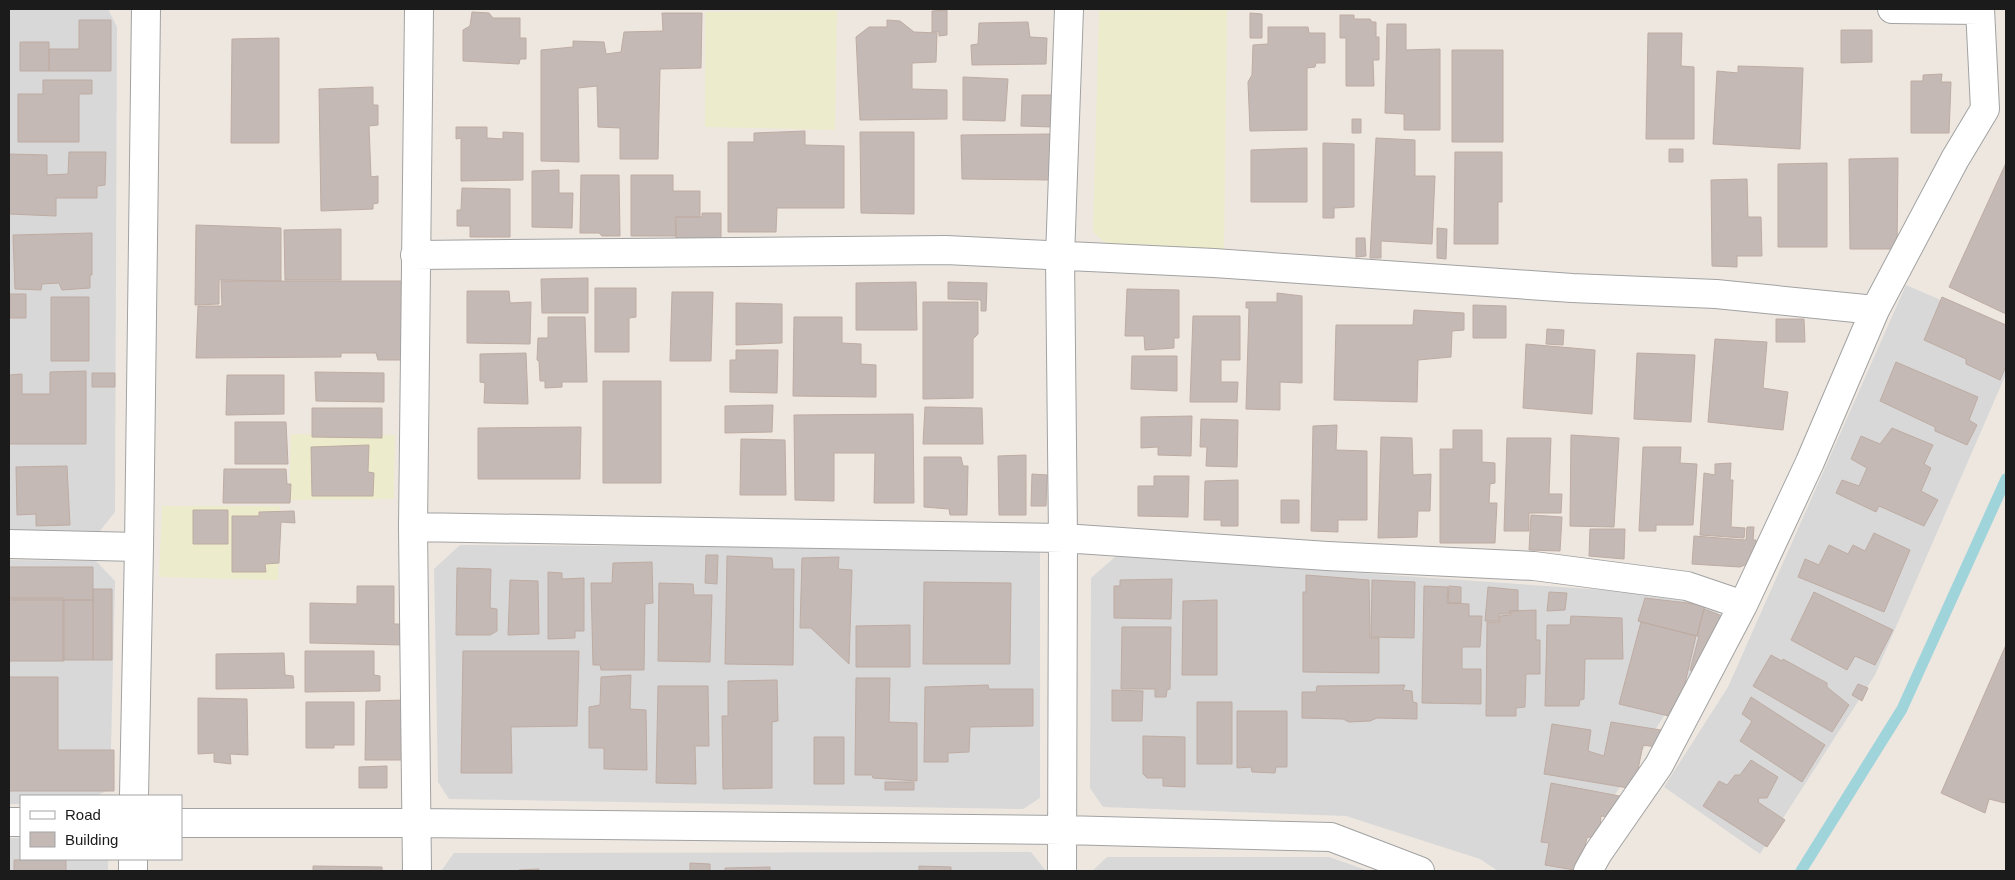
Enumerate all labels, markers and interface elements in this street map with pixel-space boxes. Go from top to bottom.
legend [20,795,182,860]
text: Road [65,806,101,823]
text: Building [65,831,118,848]

